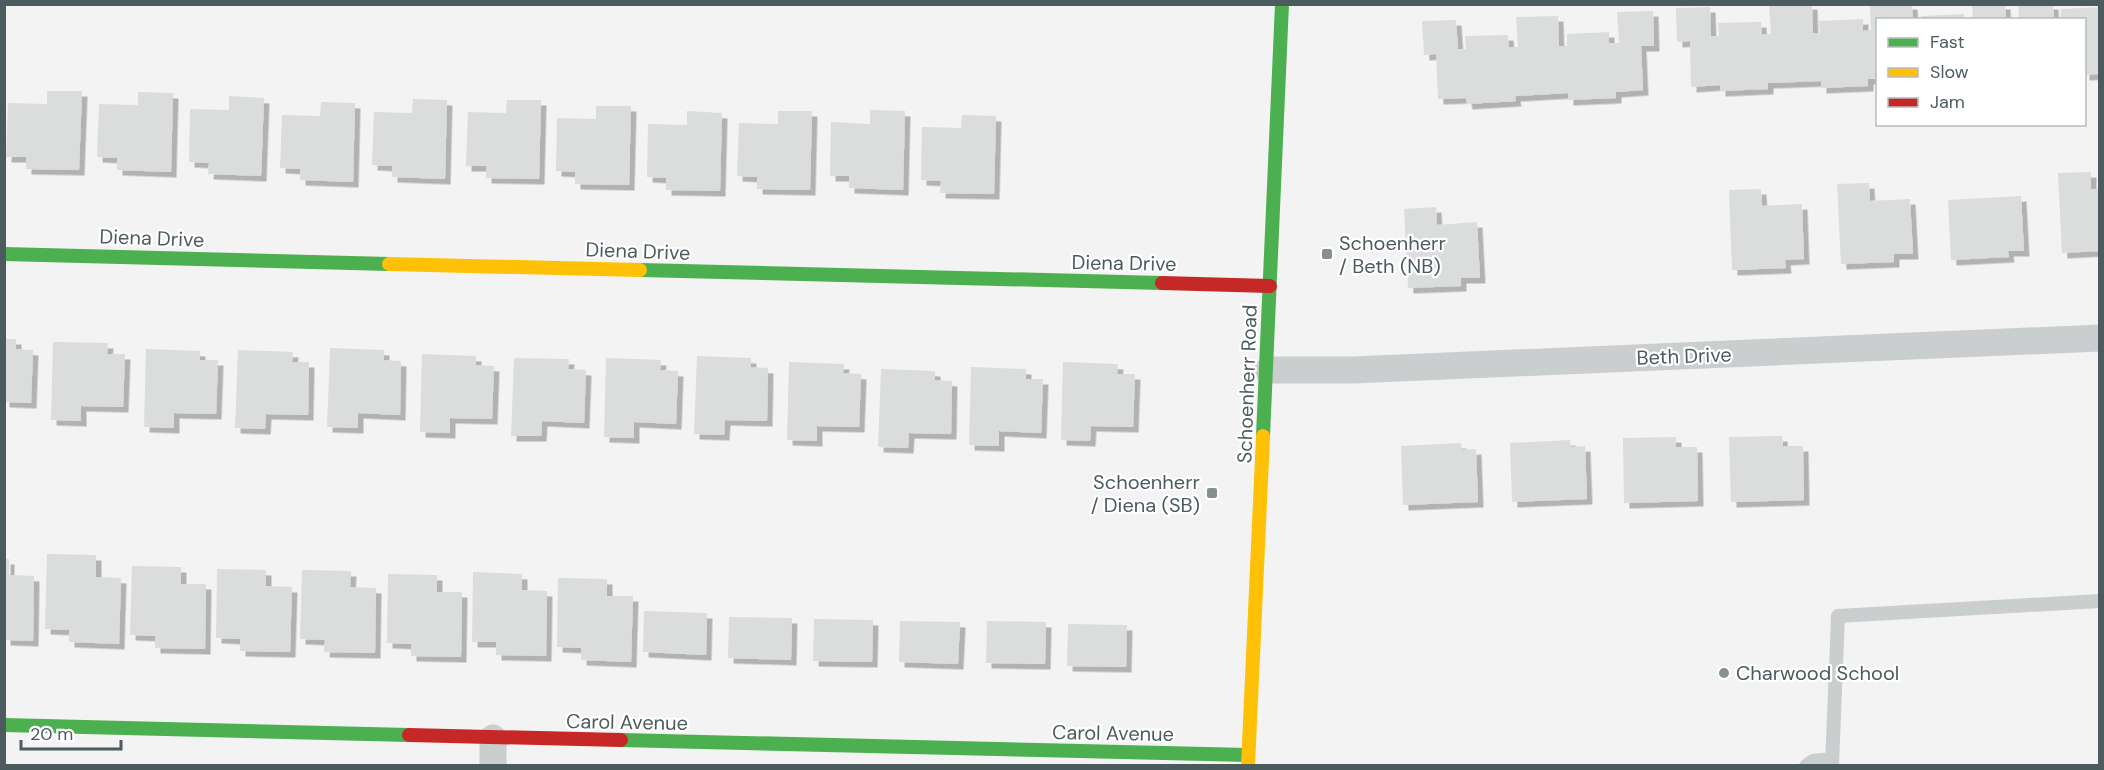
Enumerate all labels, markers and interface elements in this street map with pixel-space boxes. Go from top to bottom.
legend [1876,18,2086,126]
text: Fast [1930,30,1965,54]
text: Slow [1930,60,1969,84]
text: Jam [1930,90,1965,114]
street label: Diena Drive [99,223,205,253]
place label: Schoenherr / Beth (NB) [1339,230,1446,279]
street label: Diena Drive [585,236,691,266]
marker: Schoenherr / Beth (NB) [1320,247,1334,261]
street label: Diena Drive [1071,249,1177,277]
street label: Schoenherr Road [1231,304,1263,464]
street label: Beth Drive [1636,341,1732,371]
place label: Schoenherr / Diena (SB) [1091,469,1200,518]
marker: Schoenherr / Diena (SB) [1205,486,1219,500]
place label: Charwood School [1736,660,1899,686]
marker: Charwood School [1717,666,1731,680]
street label: Carol Avenue [566,708,688,736]
scale bar [21,713,122,751]
street label: Carol Avenue [1052,719,1174,747]
text: 20 m [30,722,73,746]

